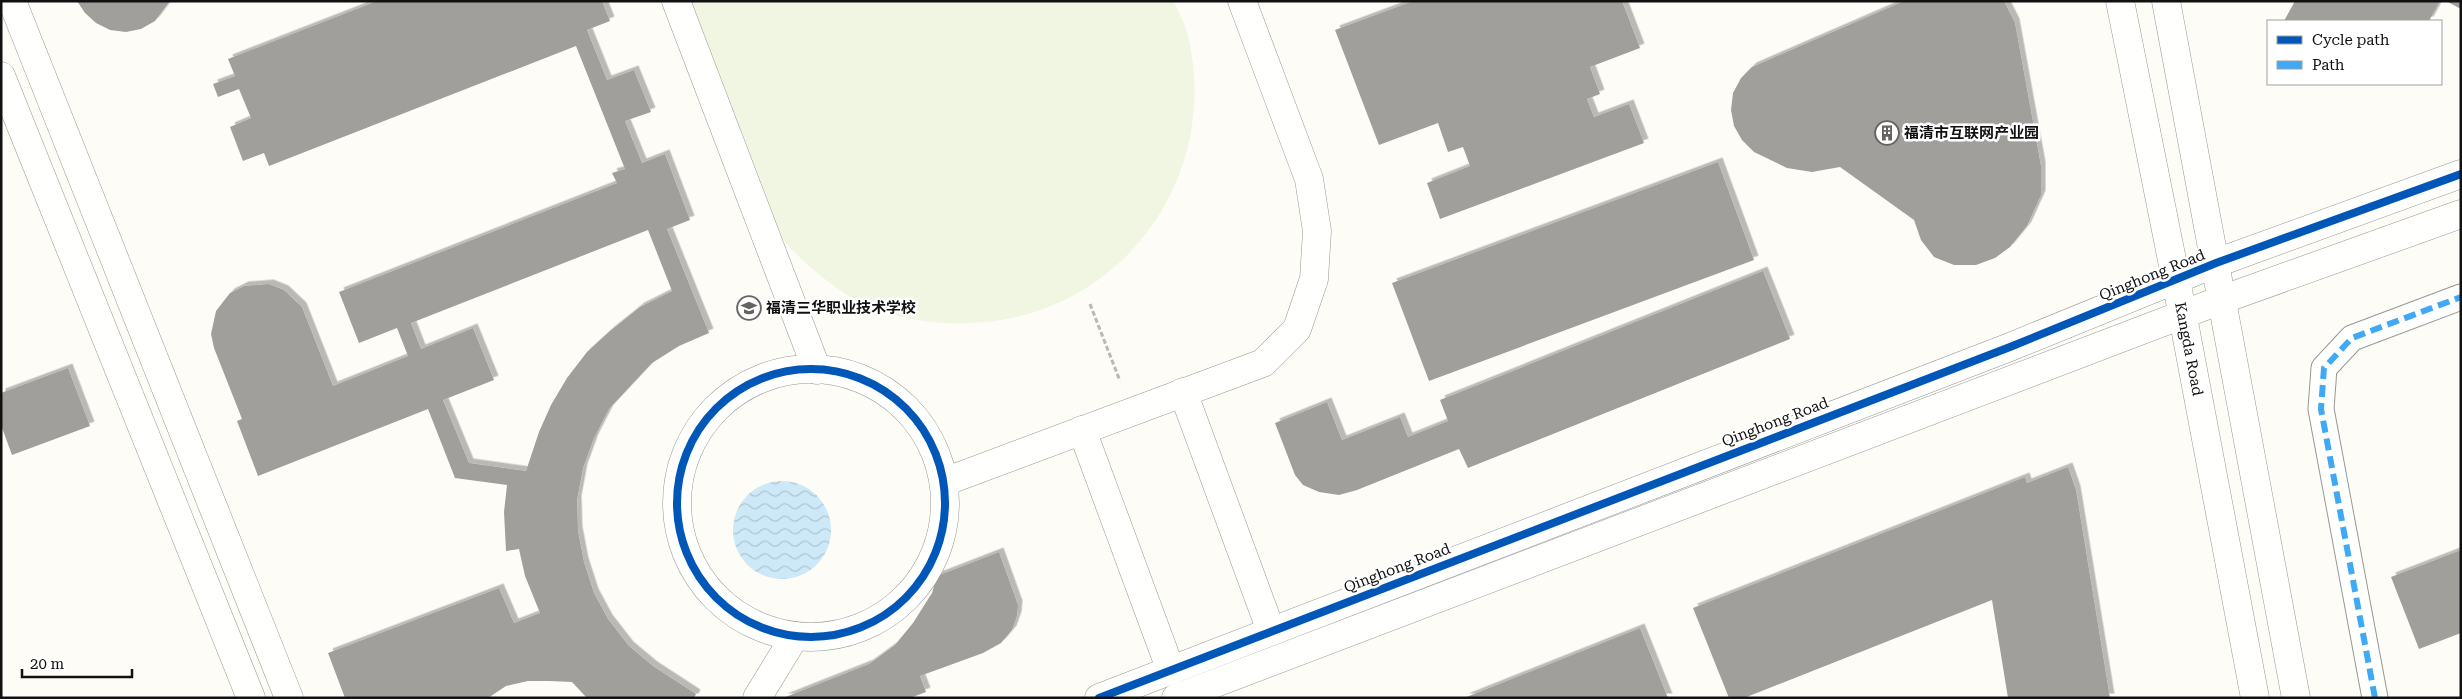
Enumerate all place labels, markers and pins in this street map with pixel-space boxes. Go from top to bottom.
building icon: 福清市互联网产业园 [1874,120,1900,146]
place label: 福清市互联网产业园 [1904,124,2039,142]
school or university icon: 福清三华职业技术学校 [736,295,762,321]
place label: 福清三华职业技术学校 [766,299,916,317]

